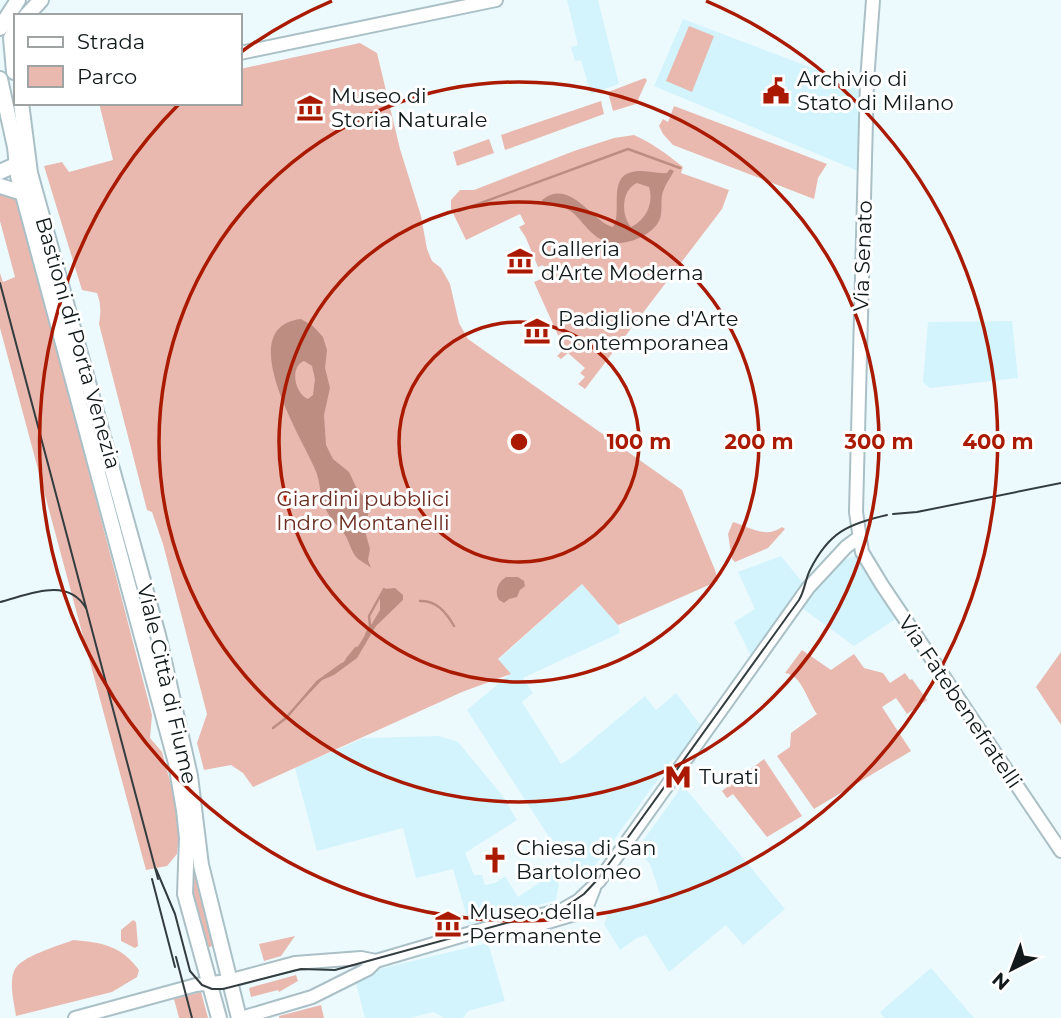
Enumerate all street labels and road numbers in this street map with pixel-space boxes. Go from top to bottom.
street label: Via Senato [848,200,877,312]
street label: Bastioni di Porta Venezia [30,214,126,472]
street label: Viale Città di Fiume [132,582,203,786]
street label: Via Fatebenefratelli [893,611,1027,793]

